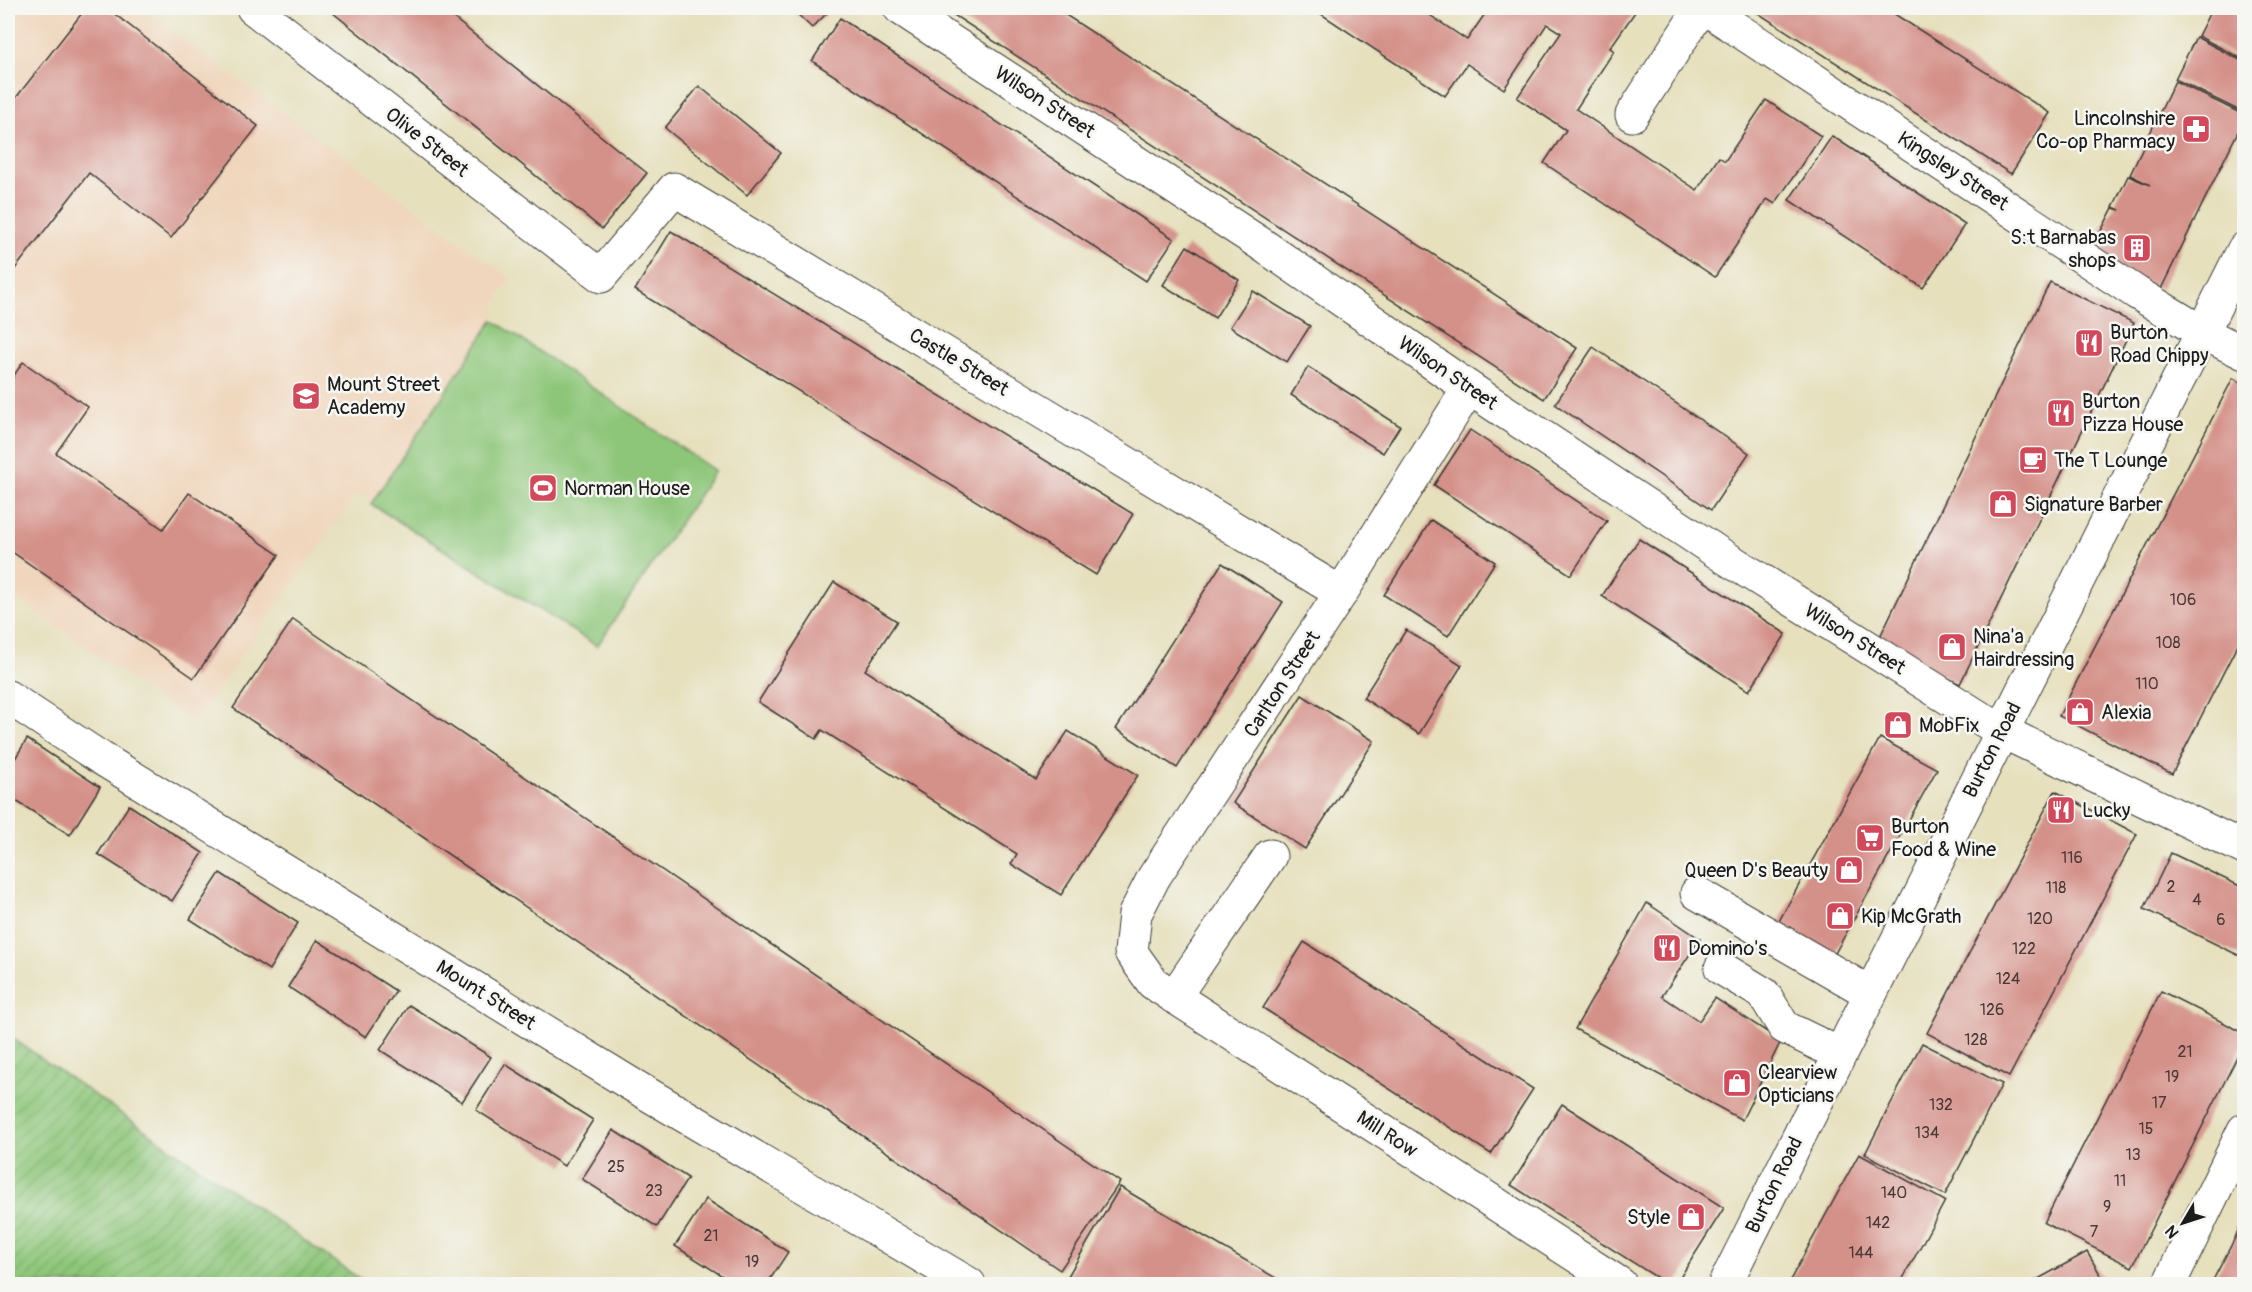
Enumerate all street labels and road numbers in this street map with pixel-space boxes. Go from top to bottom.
street label: Wilson Street [990,60,1101,144]
street label: Olive Street [380,102,474,183]
street label: Kingsley Street [1893,126,2014,217]
street label: Castle Street [905,322,1014,402]
street label: Wilson Street [1393,331,1503,416]
street label: Wilson Street [1800,598,1911,681]
street label: Carlton Street [1238,625,1326,742]
street label: Burton Road [1957,698,2027,802]
street label: Mount Street [431,954,541,1036]
street label: Mill Row [1352,1105,1423,1163]
street label: Burton Road [1740,1133,1808,1237]

